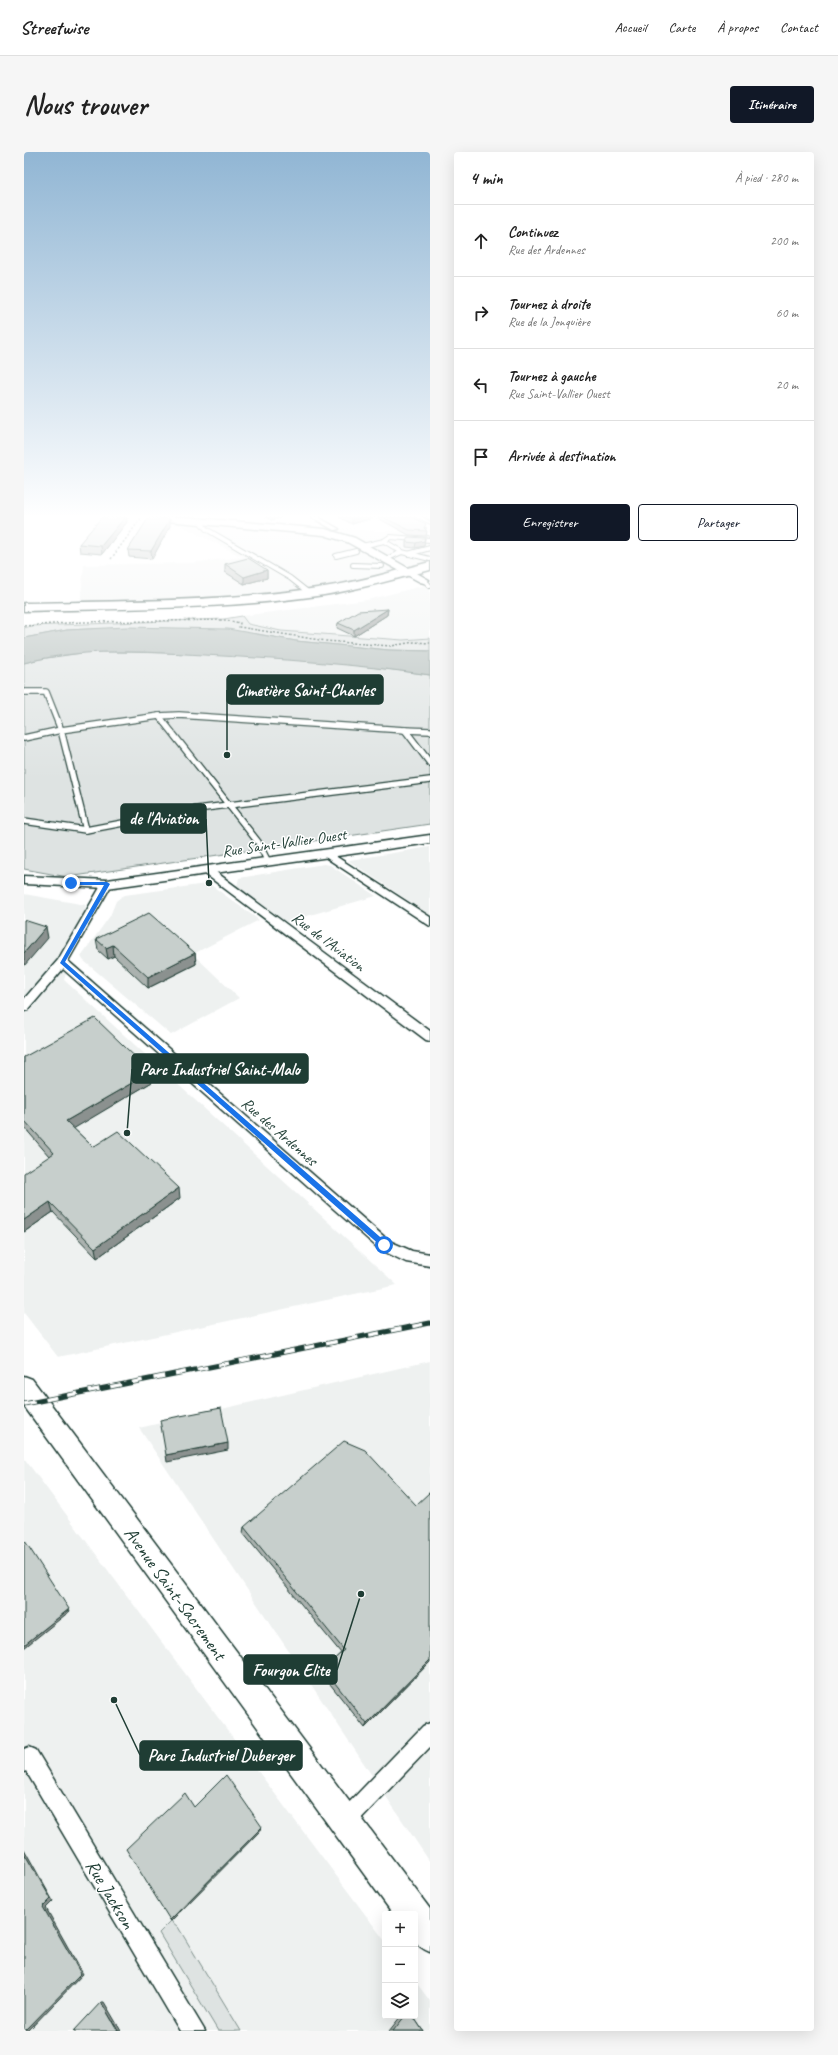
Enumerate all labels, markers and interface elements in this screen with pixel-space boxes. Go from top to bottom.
text: Streetwise [20,16,88,40]
text: Accueil [615,19,646,36]
text: Carte [668,19,695,36]
text: À propos [717,19,758,36]
text: Contact [780,19,818,36]
button: Itinéraire [730,86,814,123]
text: Nous trouver [24,87,147,122]
text: 4 min [470,168,503,189]
text: À pied · 280 m [735,170,798,186]
text: Continuez [508,223,558,242]
icon: ahead [470,230,492,252]
text: 200 m [770,233,798,249]
text: Rue des Ardennes [508,242,585,258]
text: Tournez à droite [508,295,590,314]
icon: right [470,302,492,324]
text: 60 m [776,305,798,321]
text: Rue de la Jonquière [508,314,590,330]
text: Tournez à gauche [508,367,595,386]
icon: left [470,374,492,396]
text: 20 m [776,377,798,393]
text: Rue Saint-Vallier Ouest [508,386,610,402]
icon: arrive [470,446,492,468]
text: Arrivée à destination [508,447,616,466]
button: Enregistrer [470,504,630,541]
button: Partager [638,504,798,541]
callout: Cimetière Saint-Charles [227,675,383,704]
text: Cimetière Saint-Charles [235,680,377,701]
callout: de l'Aviation [121,804,206,833]
text: de l'Aviation [129,808,200,829]
street label: Rue Saint-Vallier Ouest [221,824,349,862]
route end [62,874,80,892]
street label: Rue de l'Aviation [288,908,370,976]
callout: Parc Industriel Saint-Malo [132,1054,308,1083]
text: Parc Industriel Saint-Malo [140,1059,302,1080]
street label: Rue des Ardennes [237,1093,323,1171]
route start [375,1236,393,1254]
street label: Avenue Saint-Sacrement [119,1522,233,1666]
callout: Fourgon Elite [244,1655,337,1684]
text: Fourgon Elite [252,1660,331,1681]
callout: Parc Industriel Duberger [140,1741,302,1770]
text: Parc Industriel Duberger [148,1745,296,1766]
street label: Rue Jackson [80,1856,140,1934]
map controls [382,1911,418,2019]
button: + [382,1911,418,1947]
button: − [382,1947,418,1983]
button: layers [382,1983,418,2019]

